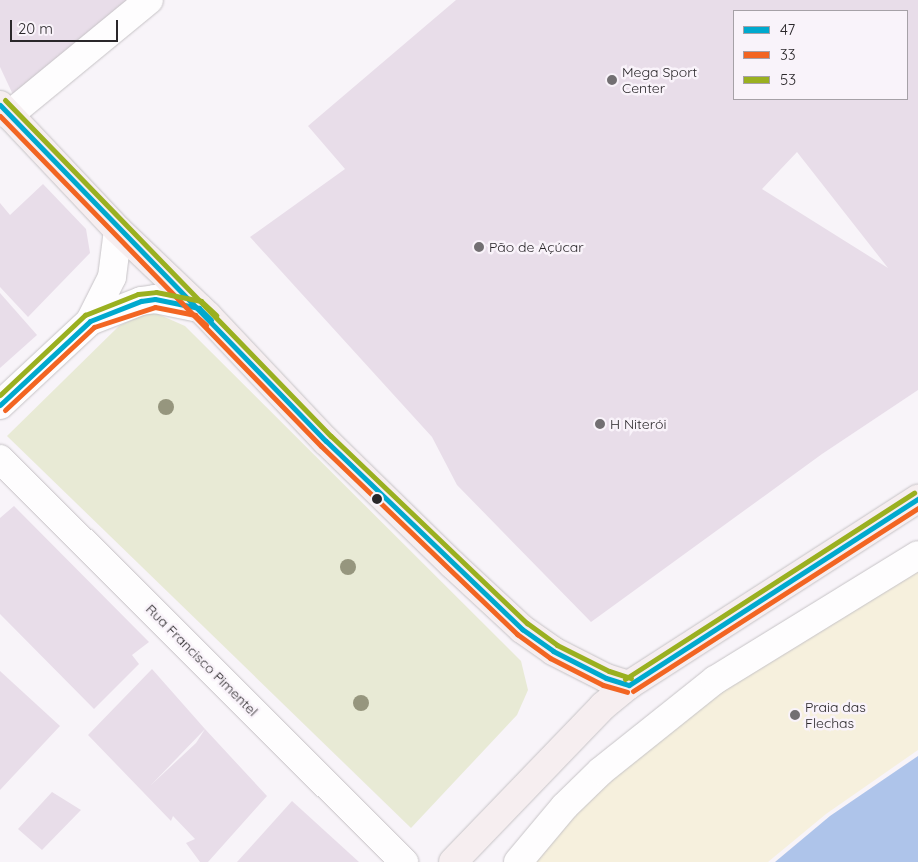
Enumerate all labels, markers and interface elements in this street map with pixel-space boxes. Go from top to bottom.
scale bar [12,10,120,42]
legend [733,10,908,100]
text: 20 m [18,19,53,38]
text: 47 [780,20,795,39]
text: 33 [780,45,796,64]
place label: Mega Sport Center [622,64,697,96]
text: 53 [780,70,796,89]
marker: Mega Sport Center [606,74,618,86]
place label: Pão de Açúcar [489,239,584,255]
marker: Pão de Açúcar [473,241,485,253]
place label: H Niterói [610,416,667,432]
marker: H Niterói [594,418,606,430]
unlabelled marker [372,494,382,504]
street label: Rua Francisco Pimentel [143,601,261,719]
place label: Praia das Flechas [805,699,866,732]
marker: Praia das Flechas [789,709,801,721]

